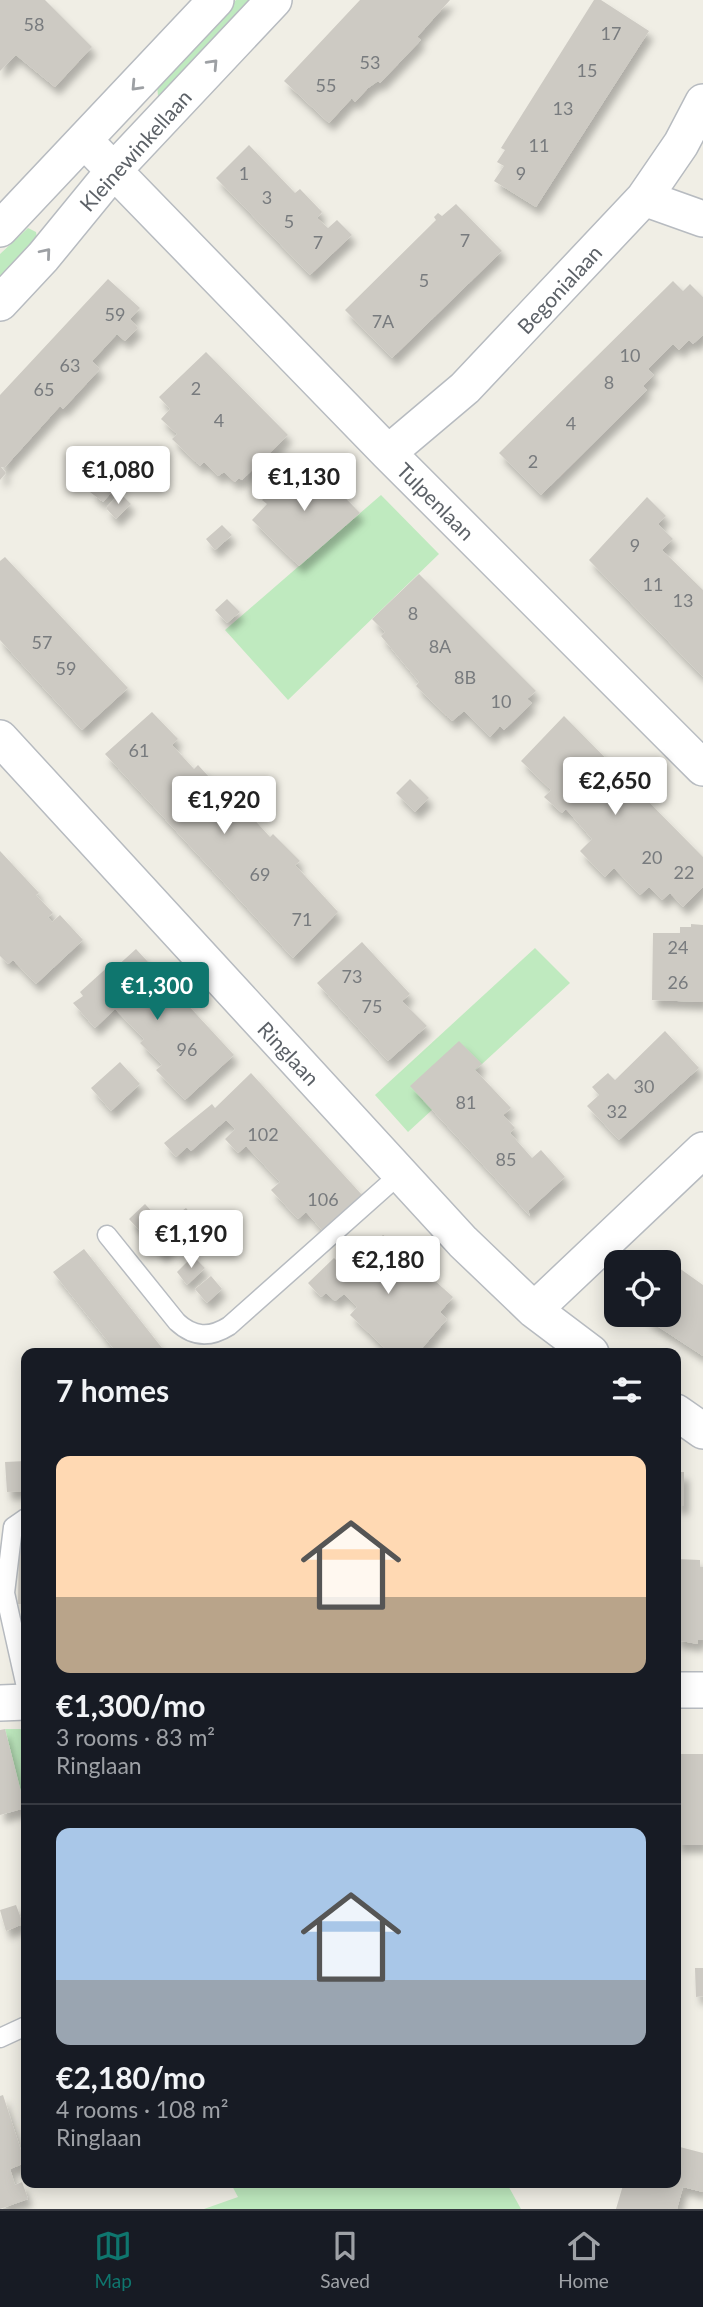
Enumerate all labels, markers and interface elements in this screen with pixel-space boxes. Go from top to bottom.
house number: 58 [24,13,44,35]
house number: 17 [601,22,621,44]
house number: 53 [360,51,380,73]
one-way arrow [205,59,218,72]
house number: 15 [577,59,597,81]
house number: 55 [316,74,336,96]
one-way arrow [132,78,145,91]
street label: Kleinewinkellaan [74,84,196,216]
house number: 13 [553,97,573,119]
house number: 11 [529,134,549,156]
house number: 1 [239,162,249,184]
house number: 9 [516,162,526,184]
house number: 3 [262,186,272,208]
house number: 5 [284,210,294,232]
house number: 7 [460,229,470,251]
house number: 7 [313,231,323,253]
street label: Begonialaan [512,240,606,338]
one-way arrow [38,248,50,261]
house number: 5 [419,269,429,291]
house number: 59 [105,303,125,325]
house number: 7A [372,310,395,332]
house number: 10 [620,344,640,366]
house number: 63 [60,354,80,376]
house number: 8 [604,371,614,393]
house number: 2 [191,377,201,399]
house number: 65 [34,378,54,400]
house number: 4 [214,409,224,431]
house number: 4 [566,412,576,434]
pin: €1,080 [61,447,175,506]
house number: 2 [528,450,538,472]
pin: €1,130 [247,454,361,513]
text: €1,080 [82,455,154,483]
street label: Tulpenlaan [392,457,480,545]
text: €1,130 [268,462,340,490]
house number: 9 [630,534,640,556]
house number: 11 [643,573,663,595]
house number: 13 [673,589,693,611]
house number: 8 [408,602,418,624]
house number: 57 [32,631,52,653]
house number: 8A [429,635,452,657]
house number: 59 [56,657,76,679]
house number: 8B [454,666,476,688]
house number: 10 [491,690,511,712]
house number: 61 [129,739,149,761]
pin: €2,650 [558,758,672,817]
text: €2,650 [579,766,651,794]
pin: €1,920 [167,776,281,836]
text: €1,920 [188,785,260,813]
house number: 20 [642,846,662,868]
house number: 22 [674,861,694,883]
house number: 69 [250,863,270,885]
house number: 71 [292,908,312,930]
house number: 24 [668,936,688,958]
pin: €1,300 [100,962,214,1022]
house number: 73 [342,965,362,987]
text: €1,300 [121,971,193,999]
house number: 26 [668,971,688,993]
house number: 75 [362,995,382,1017]
street label: Ringlaan [253,1016,325,1090]
house number: 96 [177,1038,197,1060]
house number: 30 [634,1075,654,1097]
house number: 81 [456,1091,476,1113]
house number: 32 [607,1100,627,1122]
house number: 102 [247,1123,279,1145]
house number: 85 [496,1148,516,1170]
house number: 106 [307,1188,339,1210]
pin: €1,190 [134,1210,248,1270]
text: €1,190 [155,1219,227,1247]
pin: €2,180 [331,1236,445,1296]
text: €2,180 [352,1245,424,1273]
map controls [604,1250,681,1327]
button: locate [604,1250,681,1327]
icon: filters [608,1371,646,1409]
text: 7 homes [56,1372,169,1408]
icon: home [288,1502,414,1628]
text: €1,300/mo [56,1687,205,1723]
text: 3 rooms · 83 m² [56,1723,215,1751]
text: Ringlaan [56,1751,142,1779]
icon: home [288,1874,414,2000]
text: €2,180/mo [56,2059,205,2095]
text: 4 rooms · 108 m² [56,2095,228,2123]
text: Ringlaan [56,2123,142,2151]
tab: Map [94,2227,132,2292]
tab: Saved [320,2227,370,2292]
tab: Home [558,2227,609,2292]

